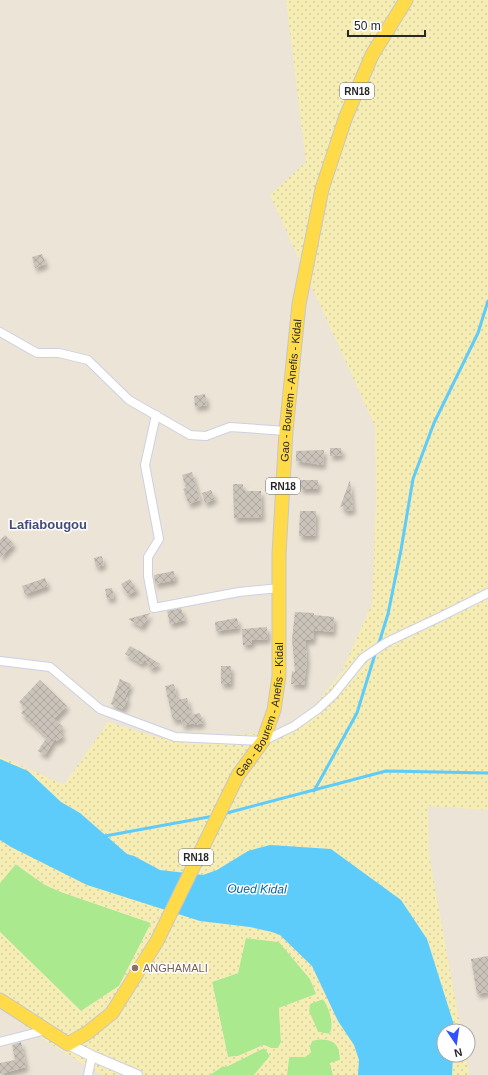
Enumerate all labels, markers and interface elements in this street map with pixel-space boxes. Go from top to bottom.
scale bar [348,12,425,38]
text: 50 m [354,19,381,33]
road number: RN18 [340,83,374,99]
street label: Gao - Bourem - Anefis - Kidal [278,319,303,462]
road number: RN18 [266,478,300,494]
district label: Lafiabougou [9,517,87,532]
street label: Gao - Bourem - Anefis - Kidal [233,642,285,779]
road number: RN18 [179,849,213,865]
water label: Oued Kidal [227,881,287,897]
place label: ANGHAMALI [143,962,208,974]
marker: ANGHAMALI [130,963,140,973]
north arrow [436,1023,476,1063]
text: N [453,1046,463,1059]

